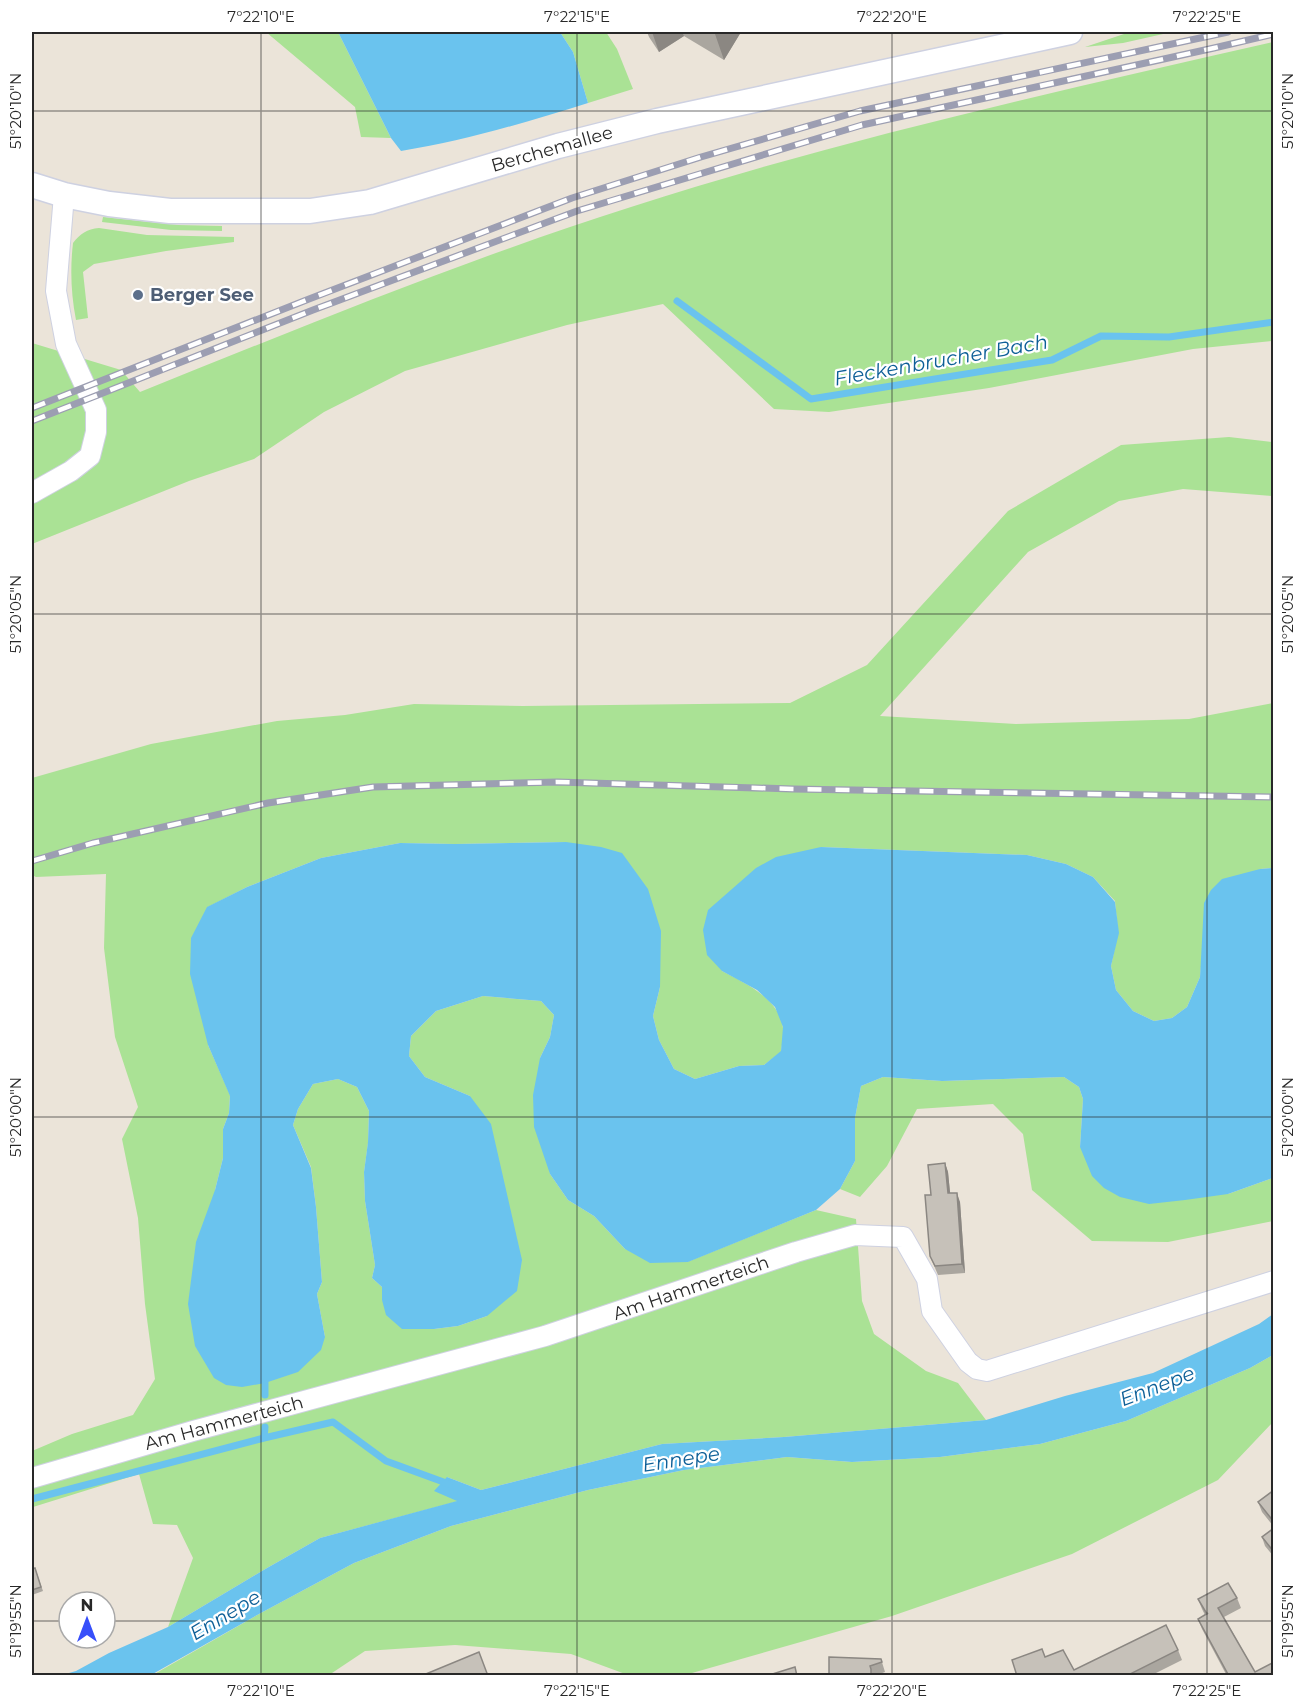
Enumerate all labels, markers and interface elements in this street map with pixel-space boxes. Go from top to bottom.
text: 7°22'10"E [227,7,295,26]
text: 7°22'15"E [544,7,610,26]
text: 7°22'20"E [857,7,927,26]
text: 7°22'25"E [1173,7,1241,26]
text: 51°20'10"N [6,73,25,149]
text: 51°20'10"N [1278,73,1297,149]
street label: Berchemallee [489,121,616,177]
place label: Berger See [150,284,254,306]
marker: Berger See [131,288,145,302]
water label: Fleckenbrucher Bach [832,329,1050,391]
text: 51°20'05"N [6,575,25,653]
text: 51°20'05"N [1278,575,1297,653]
text: 51°20'00"N [6,1077,25,1157]
text: 51°20'00"N [1278,1077,1297,1157]
street label: Am Hammerteich [610,1251,772,1325]
water label: Ennepe [1116,1361,1198,1411]
street label: Am Hammerteich [142,1391,306,1455]
water label: Ennepe [641,1441,721,1477]
text: 51°19'55"N [6,1584,25,1658]
text: 51°19'55"N [1278,1584,1297,1658]
water label: Ennepe [185,1585,265,1645]
north arrow [57,1590,117,1650]
text: N [81,1596,93,1615]
text: 7°22'10"E [227,1681,295,1700]
text: 7°22'15"E [544,1681,610,1700]
text: 7°22'20"E [857,1681,927,1700]
text: 7°22'25"E [1173,1681,1241,1700]

